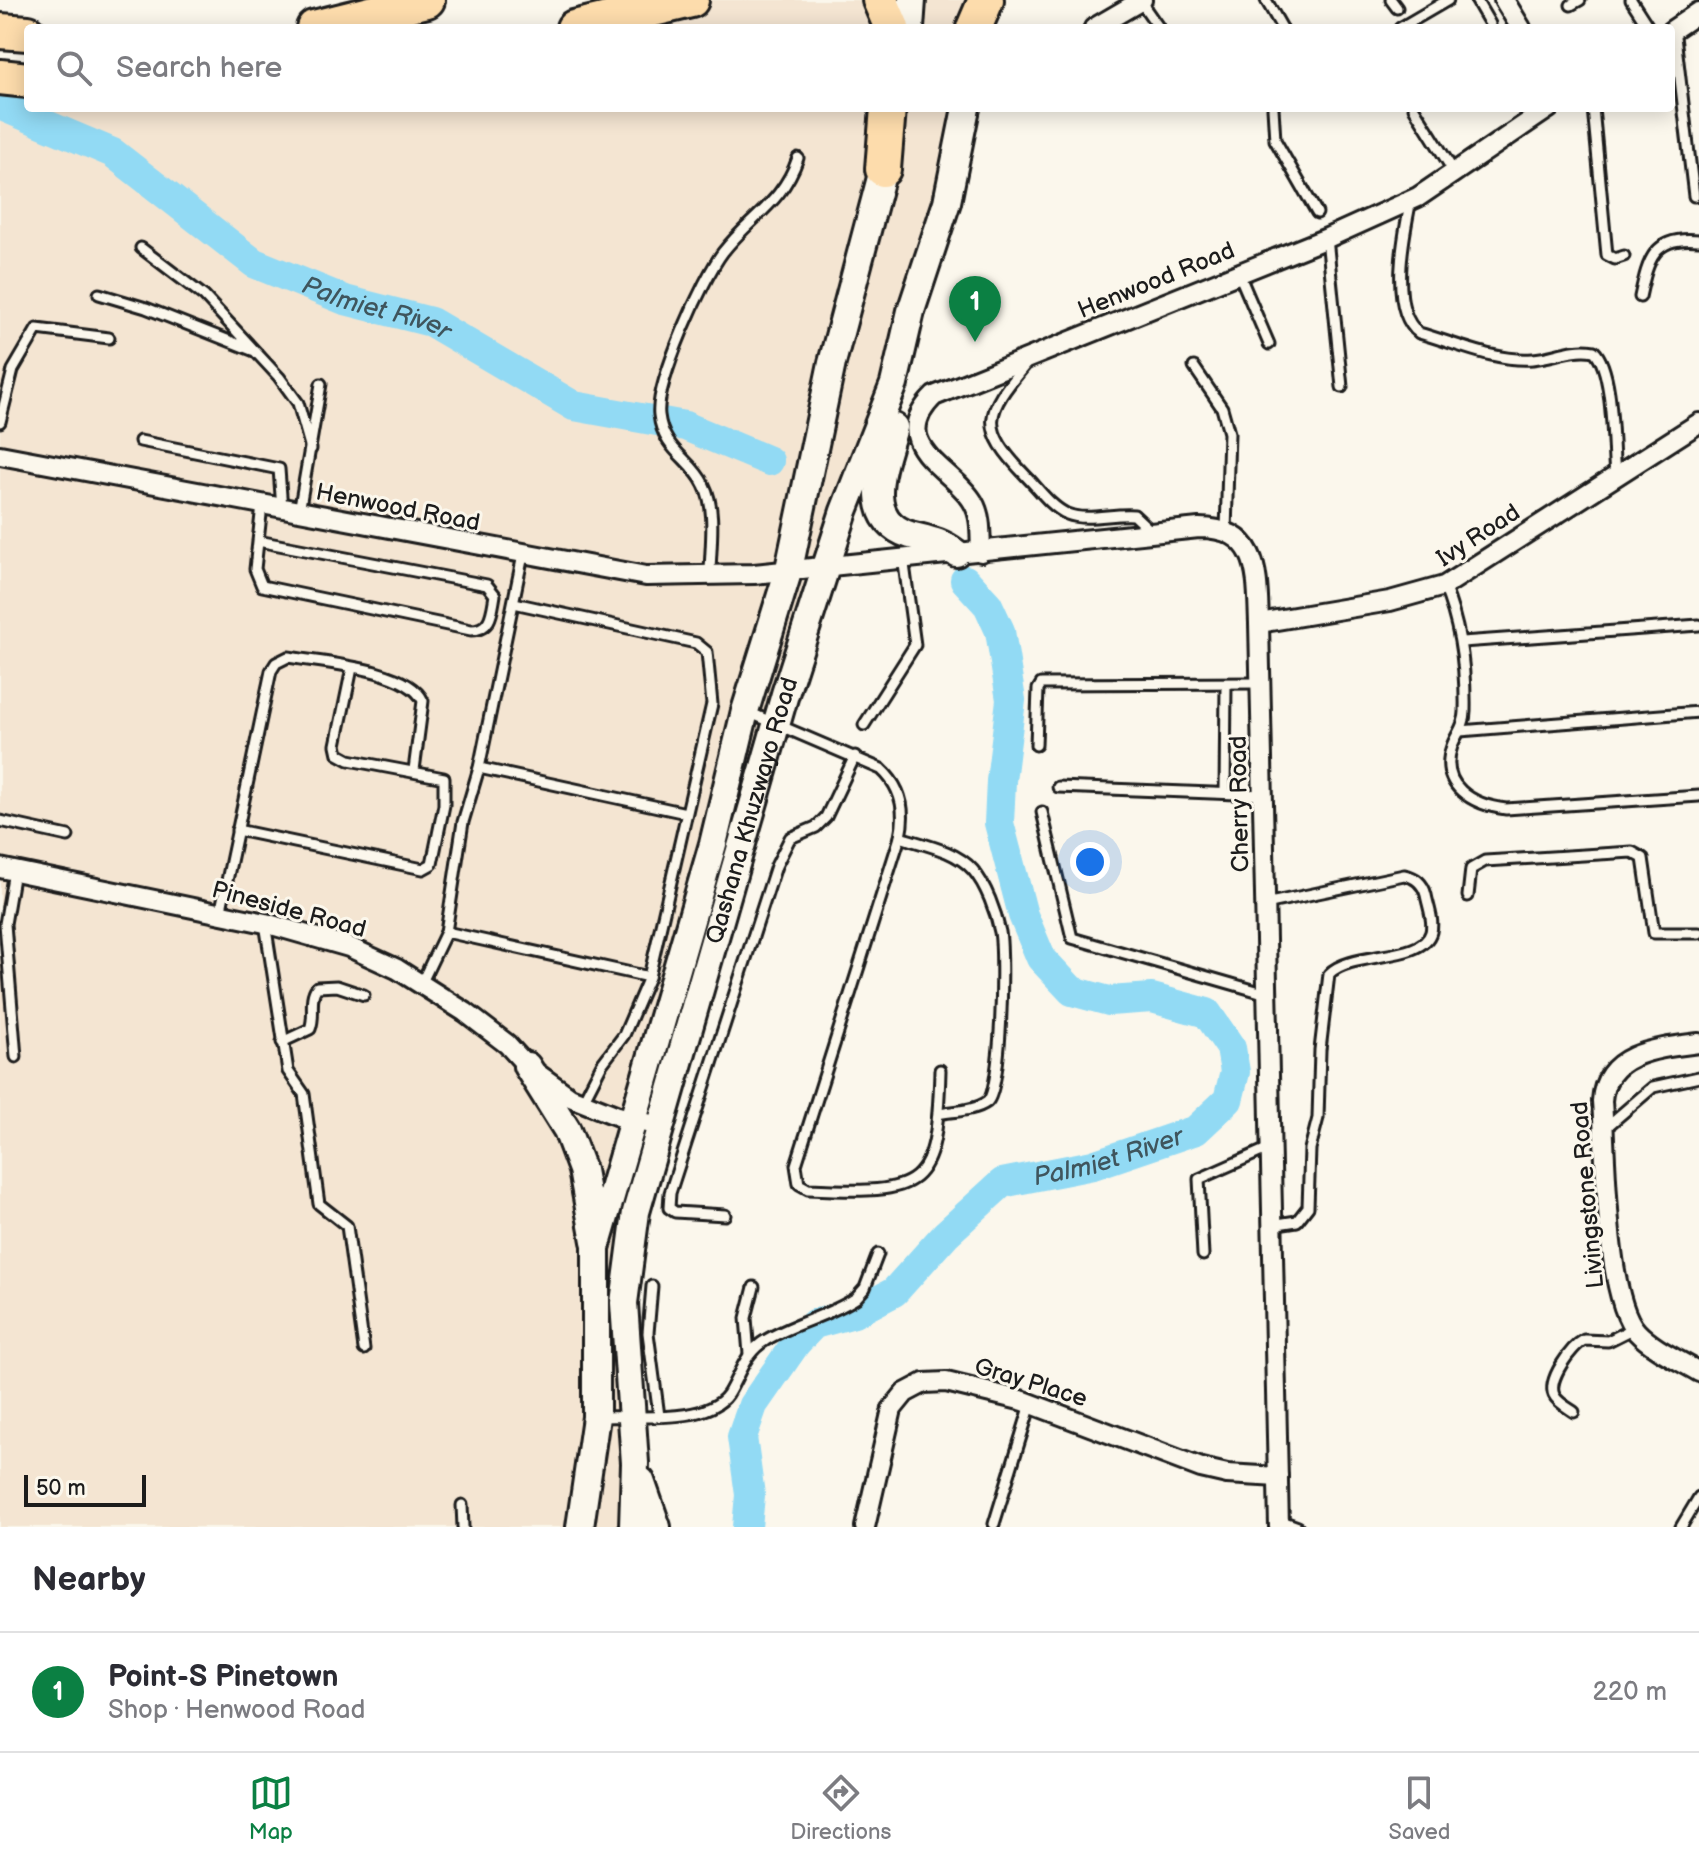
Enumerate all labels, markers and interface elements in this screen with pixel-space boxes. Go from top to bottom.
search box [24,24,1675,112]
icon: search [52,46,96,90]
text: Search here [116,50,282,86]
street label: Henwood Road [1074,236,1239,325]
water label: Palmiet River [297,270,458,348]
pin: 1 [949,276,1001,342]
street label: Henwood Road [313,477,482,538]
street label: Ivy Road [1431,498,1525,573]
street label: Qashana Khuzwayo Road [700,674,804,947]
street label: Cherry Road [1224,735,1255,873]
your location [1070,842,1110,882]
street label: Pineside Road [209,875,369,944]
street label: Livingstone Road [1565,1100,1610,1290]
water label: Palmiet River [1031,1121,1189,1193]
street label: Gray Place [971,1352,1091,1413]
scale bar [24,1471,146,1507]
text: 50 m [36,1475,86,1502]
text: Nearby [32,1559,146,1600]
text: Point-S Pinetown [108,1659,338,1695]
text: 1 [53,1677,63,1708]
text: 220 m [1593,1677,1667,1708]
text: Shop · Henwood Road [108,1695,365,1726]
tab: Map [249,1771,293,1846]
tab: Directions [790,1771,891,1846]
tab: Saved [1389,1771,1450,1846]

